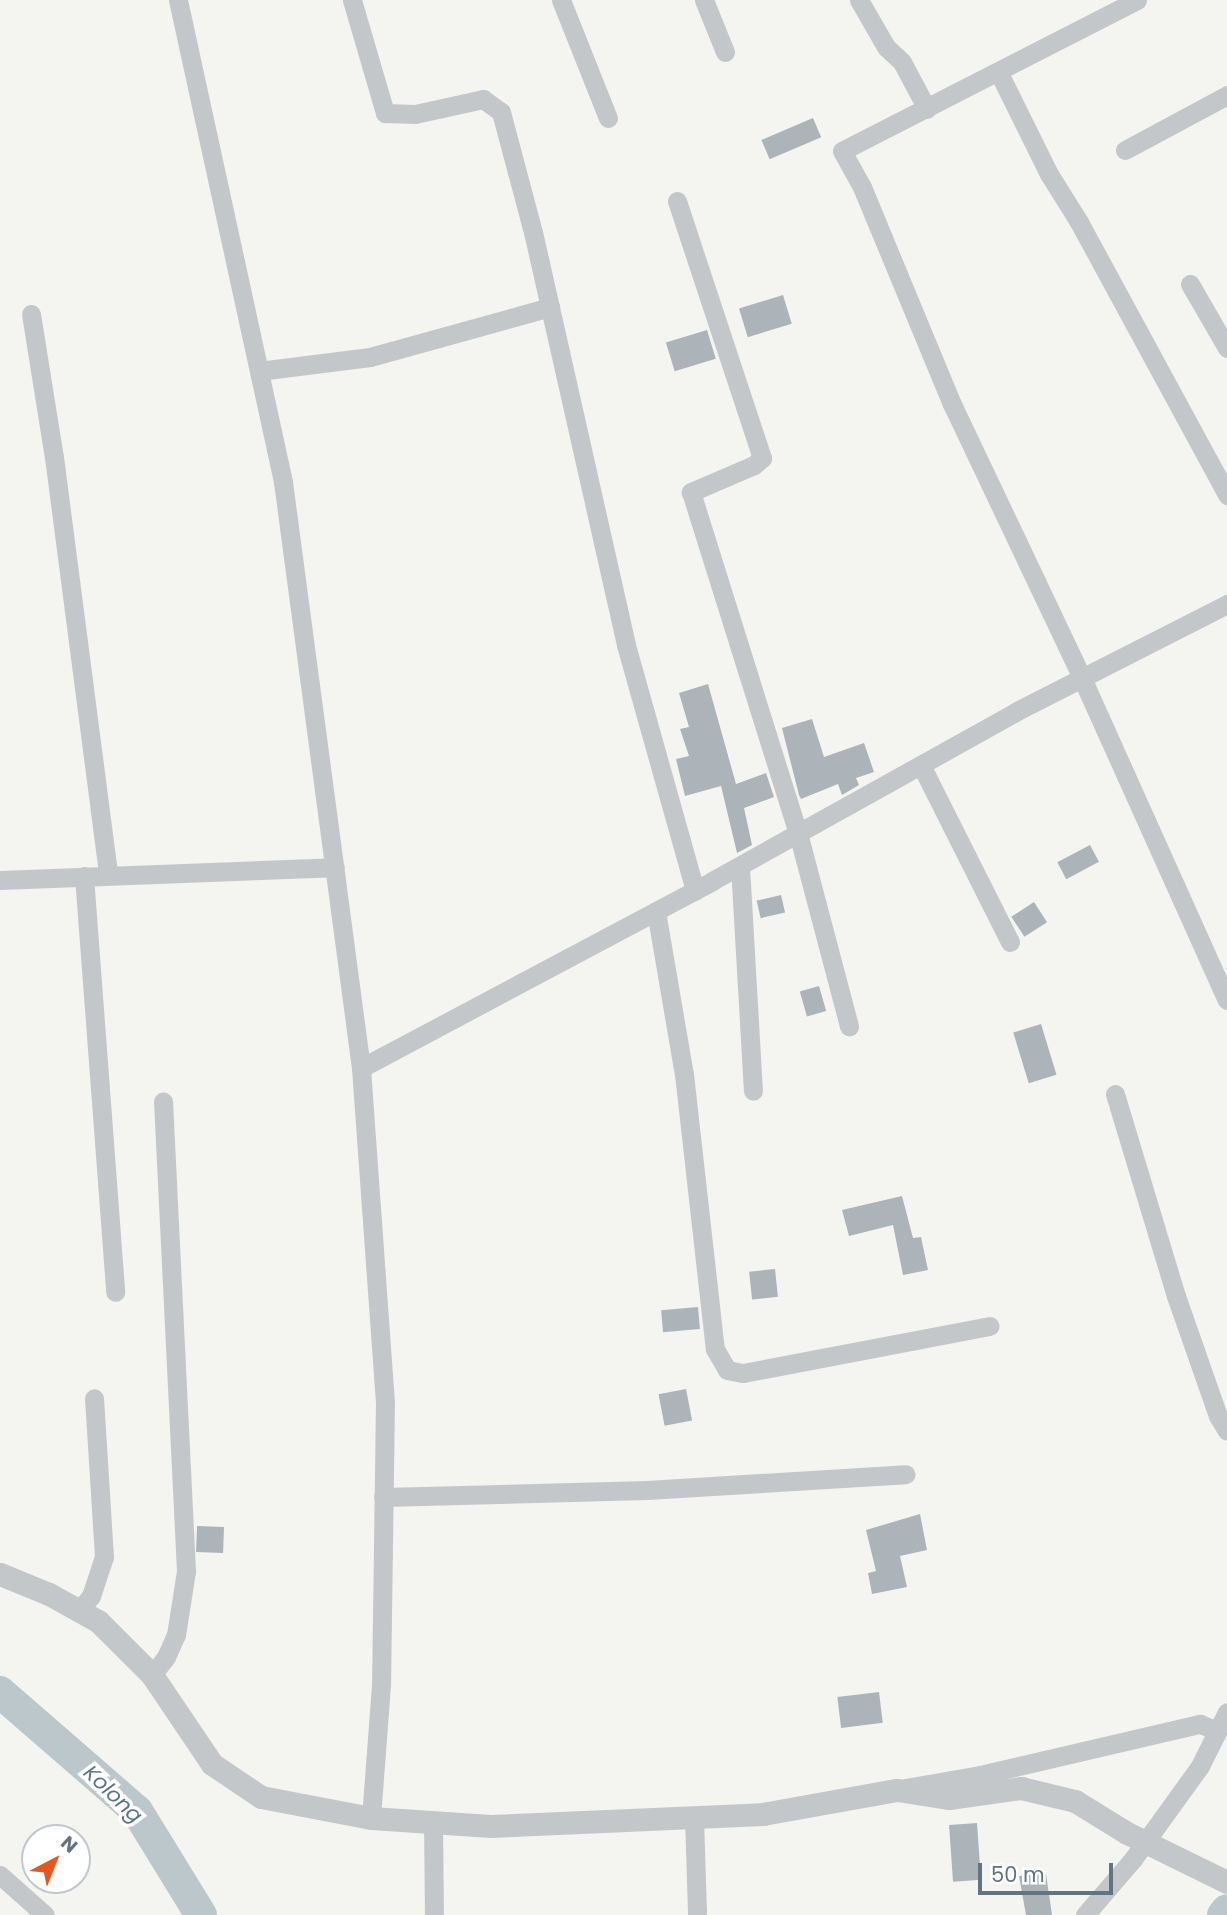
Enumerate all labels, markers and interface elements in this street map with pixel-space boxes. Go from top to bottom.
water label: Kolong [78,1760,148,1828]
north arrow [21,1824,91,1894]
text: N [55,1830,83,1859]
scale bar [982,1848,1117,1892]
text: 50 m [991,1860,1045,1889]

